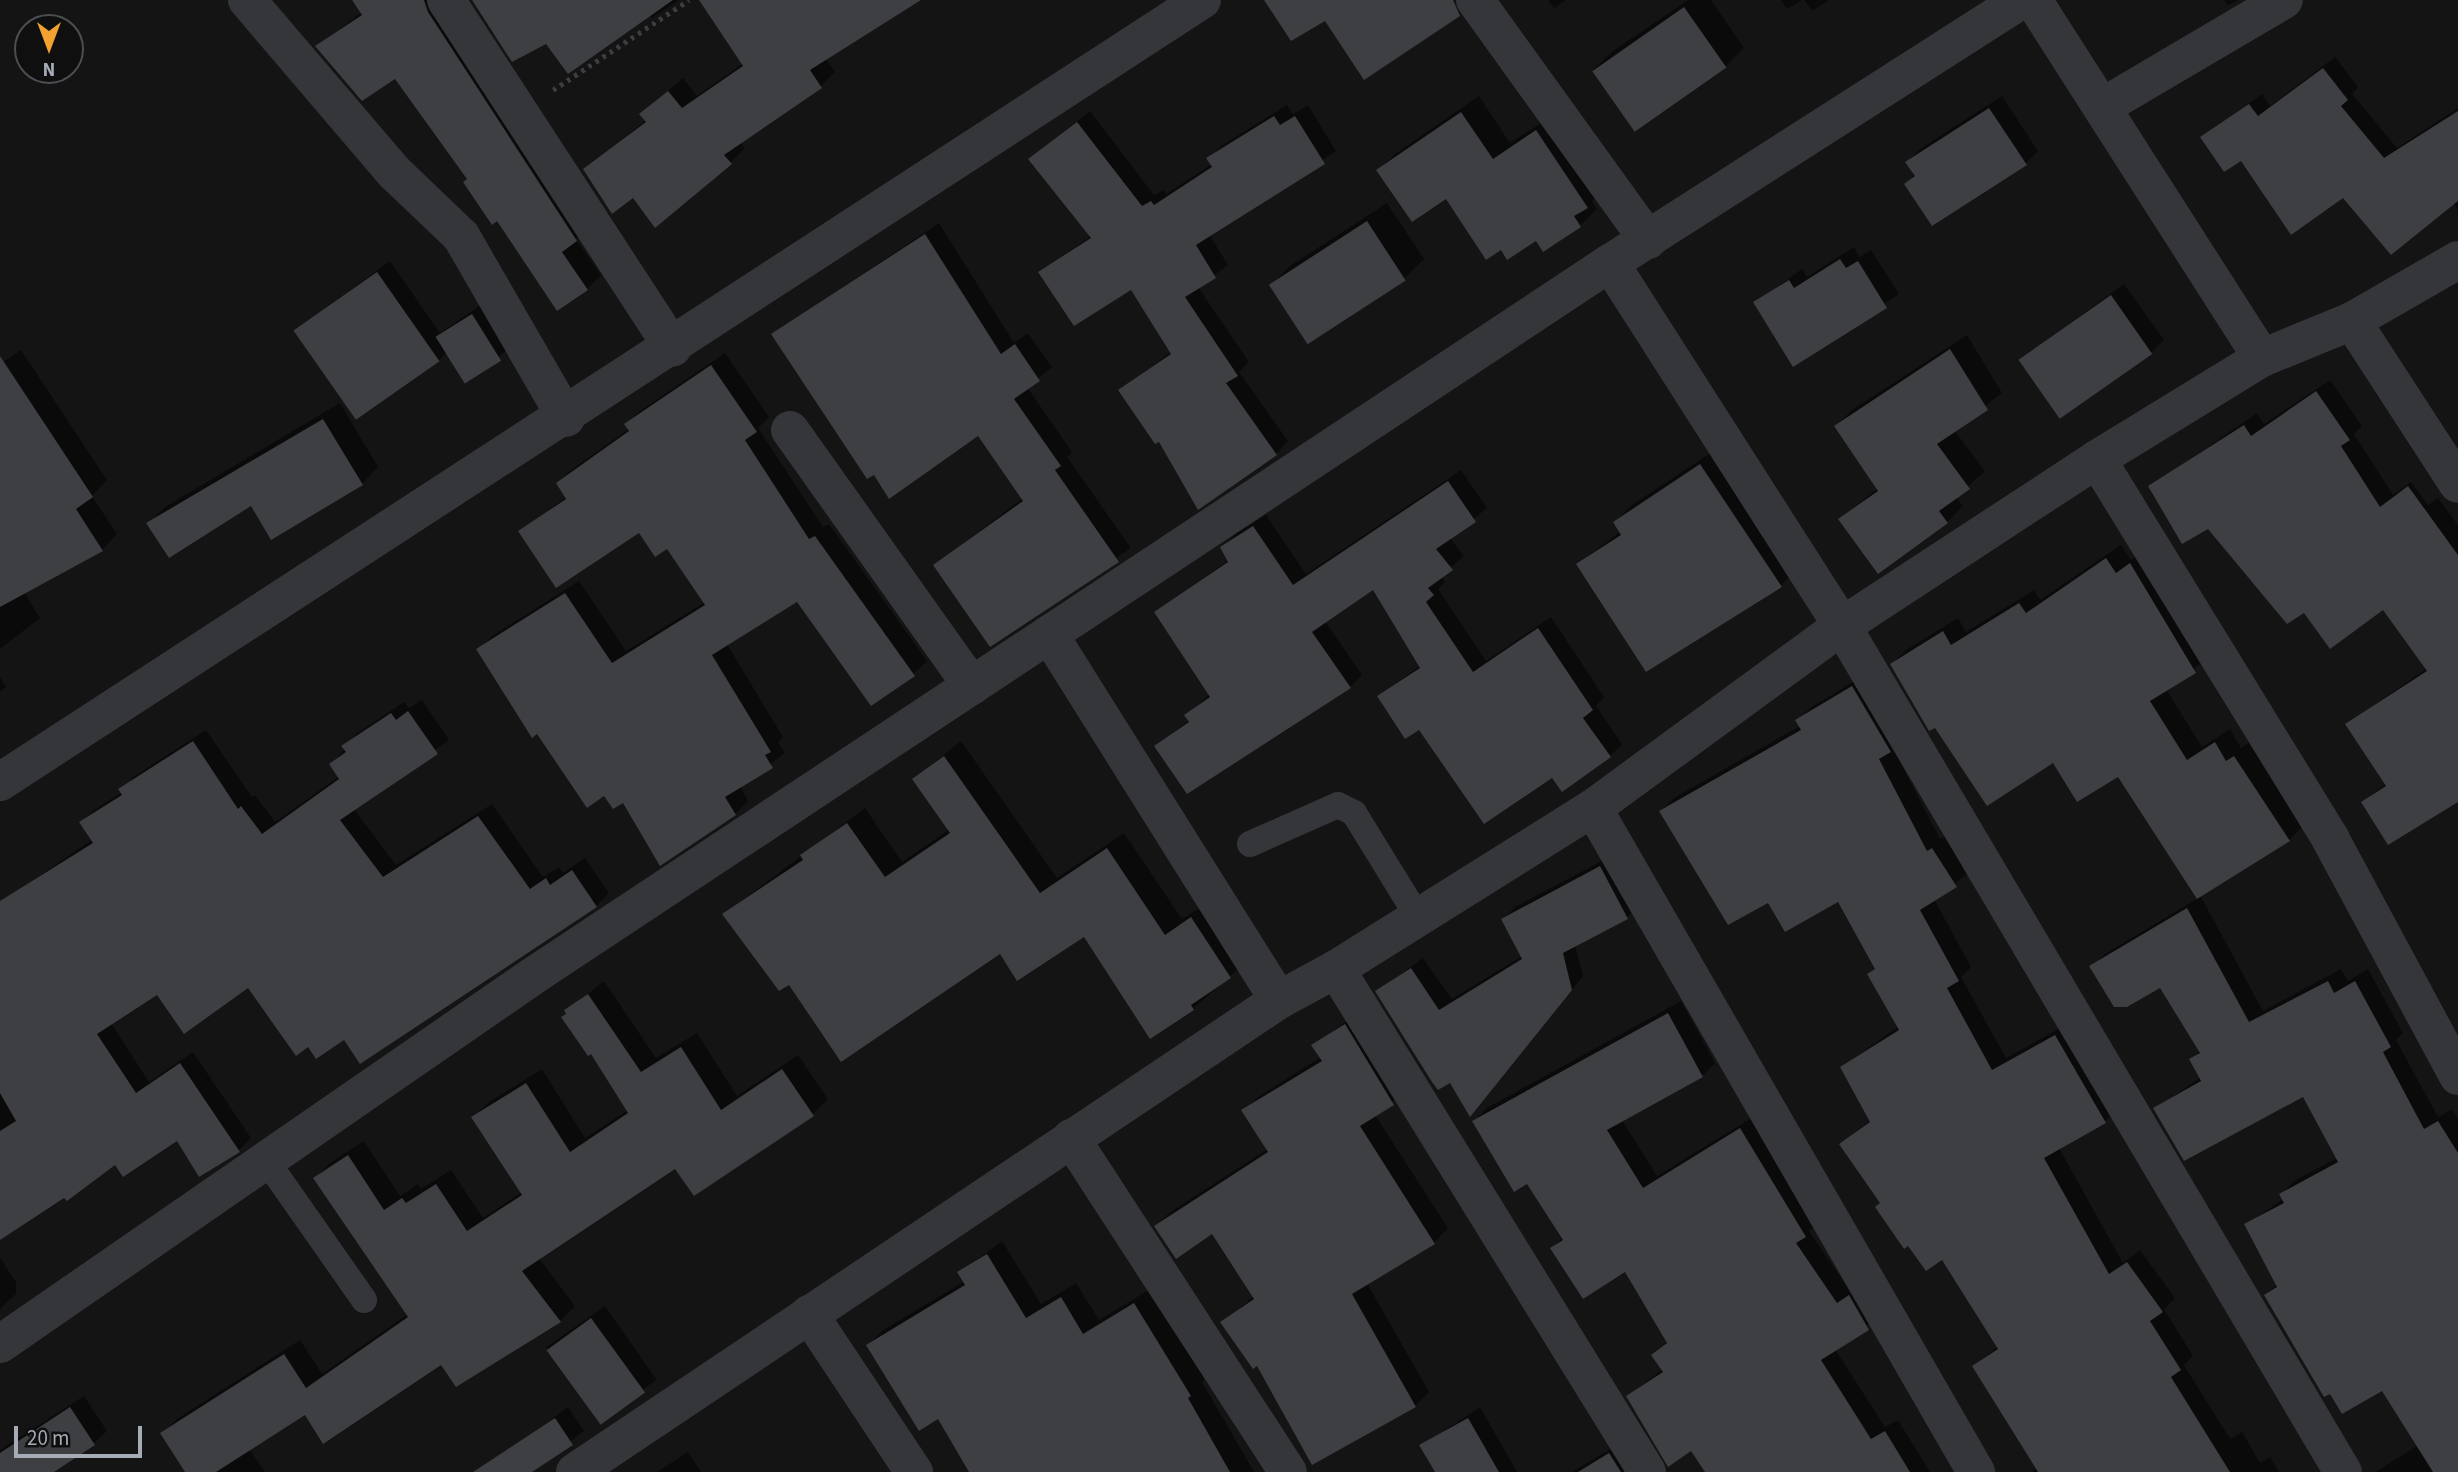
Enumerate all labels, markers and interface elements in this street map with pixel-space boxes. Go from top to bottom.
north arrow [14,14,84,84]
text: N [43,55,55,82]
scale bar [18,1412,145,1456]
text: 20 m [27,1423,69,1453]

